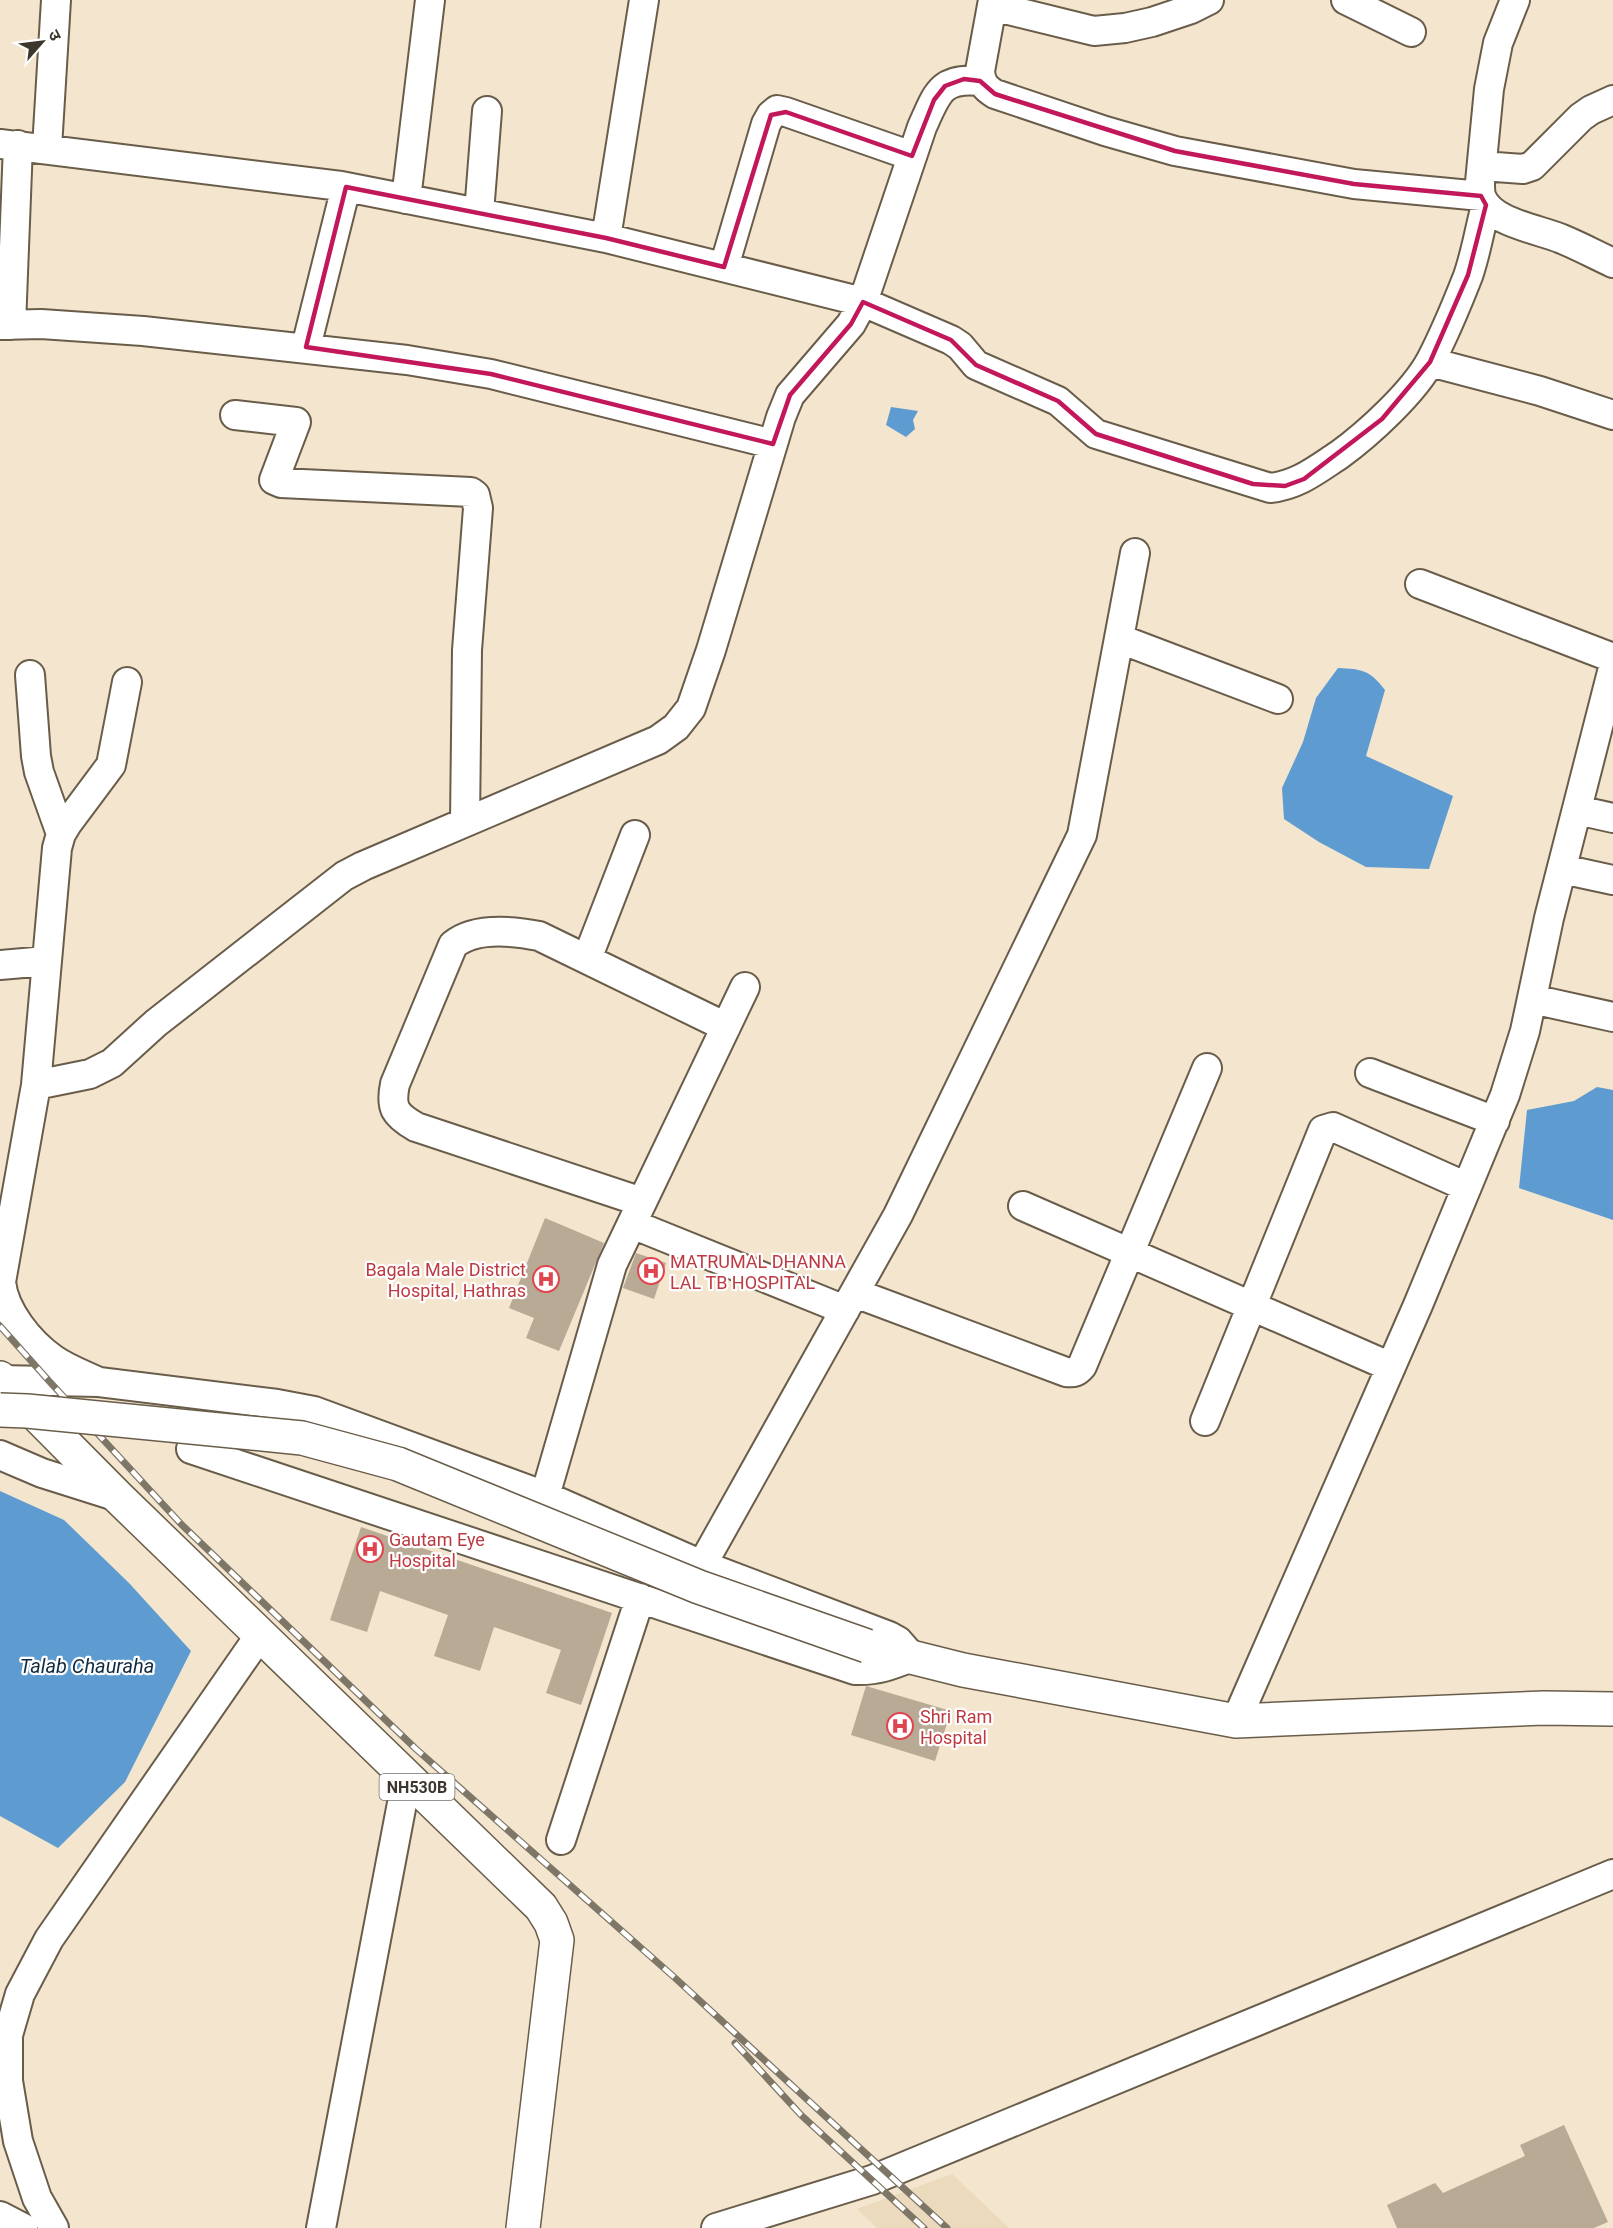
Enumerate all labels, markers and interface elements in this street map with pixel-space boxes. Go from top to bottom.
north arrow [12,12,72,72]
text: उ [44,27,66,44]
place label: MATRUMAL DHANNA LAL TB HOSPITAL [670,1251,846,1293]
hospital icon: MATRUMAL DHANNA LAL TB HOSPITAL [636,1256,666,1286]
place label: Bagala Male District Hospital, Hathras [365,1259,526,1301]
hospital icon: Bagala Male District Hospital, Hathras [531,1264,561,1294]
place label: Gautam Eye Hospital [389,1529,485,1571]
hospital icon: Gautam Eye Hospital [355,1534,385,1564]
water label: Talab Chauraha [20,1654,154,1678]
place label: Shri Ram Hospital [920,1706,992,1748]
hospital icon: Shri Ram Hospital [885,1711,915,1741]
road number: NH530B [380,1774,454,1800]

